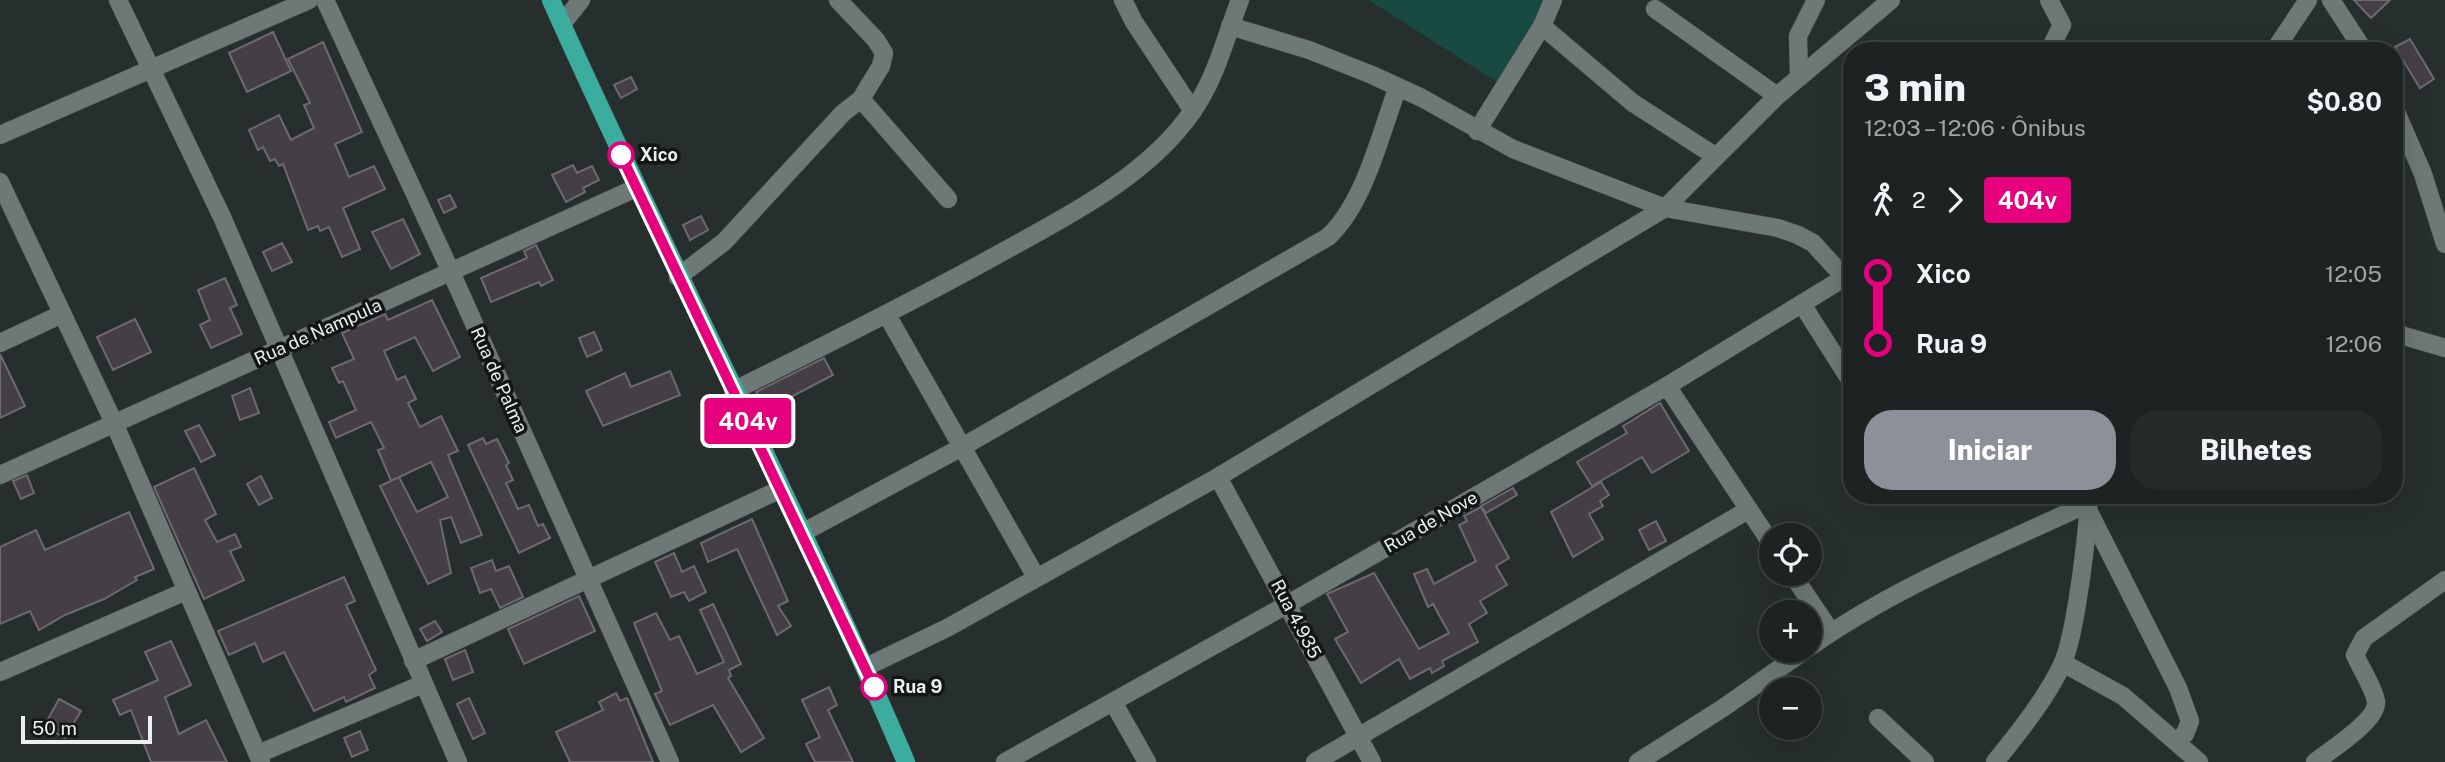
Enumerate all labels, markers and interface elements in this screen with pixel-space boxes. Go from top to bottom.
text: 3 min [1864,65,1966,110]
text: $0.80 [2306,86,2382,117]
text: 12:03 – 12:06 · Ônibus [1864,114,2086,141]
marker: Xico [608,142,634,168]
place label: Xico [640,144,678,165]
icon: walk [1864,181,1902,219]
icon: forward [1936,181,1974,219]
text: 2 [1912,186,1926,213]
text: 404v [1998,186,2057,214]
text: Xico [1916,258,1971,289]
text: 12:05 [2325,260,2382,287]
street label: Rua de Nampula [251,294,385,369]
street label: Rua de Palma [467,324,532,436]
text: Rua 9 [1916,328,1987,359]
text: 12:06 [2326,330,2382,357]
line badge: 404v [699,398,797,444]
text: 404v [718,407,778,435]
button: Iniciar [1864,410,2116,490]
button: Bilhetes [2130,410,2382,490]
street label: Rua de Nove [1380,486,1481,557]
map controls [1759,523,1822,740]
button: locate [1759,523,1822,586]
street label: Rua 4.935 [1267,576,1326,662]
button: + [1759,600,1822,663]
marker: Rua 9 [861,674,887,700]
place label: Rua 9 [893,676,942,697]
button: − [1759,677,1822,740]
scale bar [21,713,152,745]
text: 50 m [32,717,77,739]

